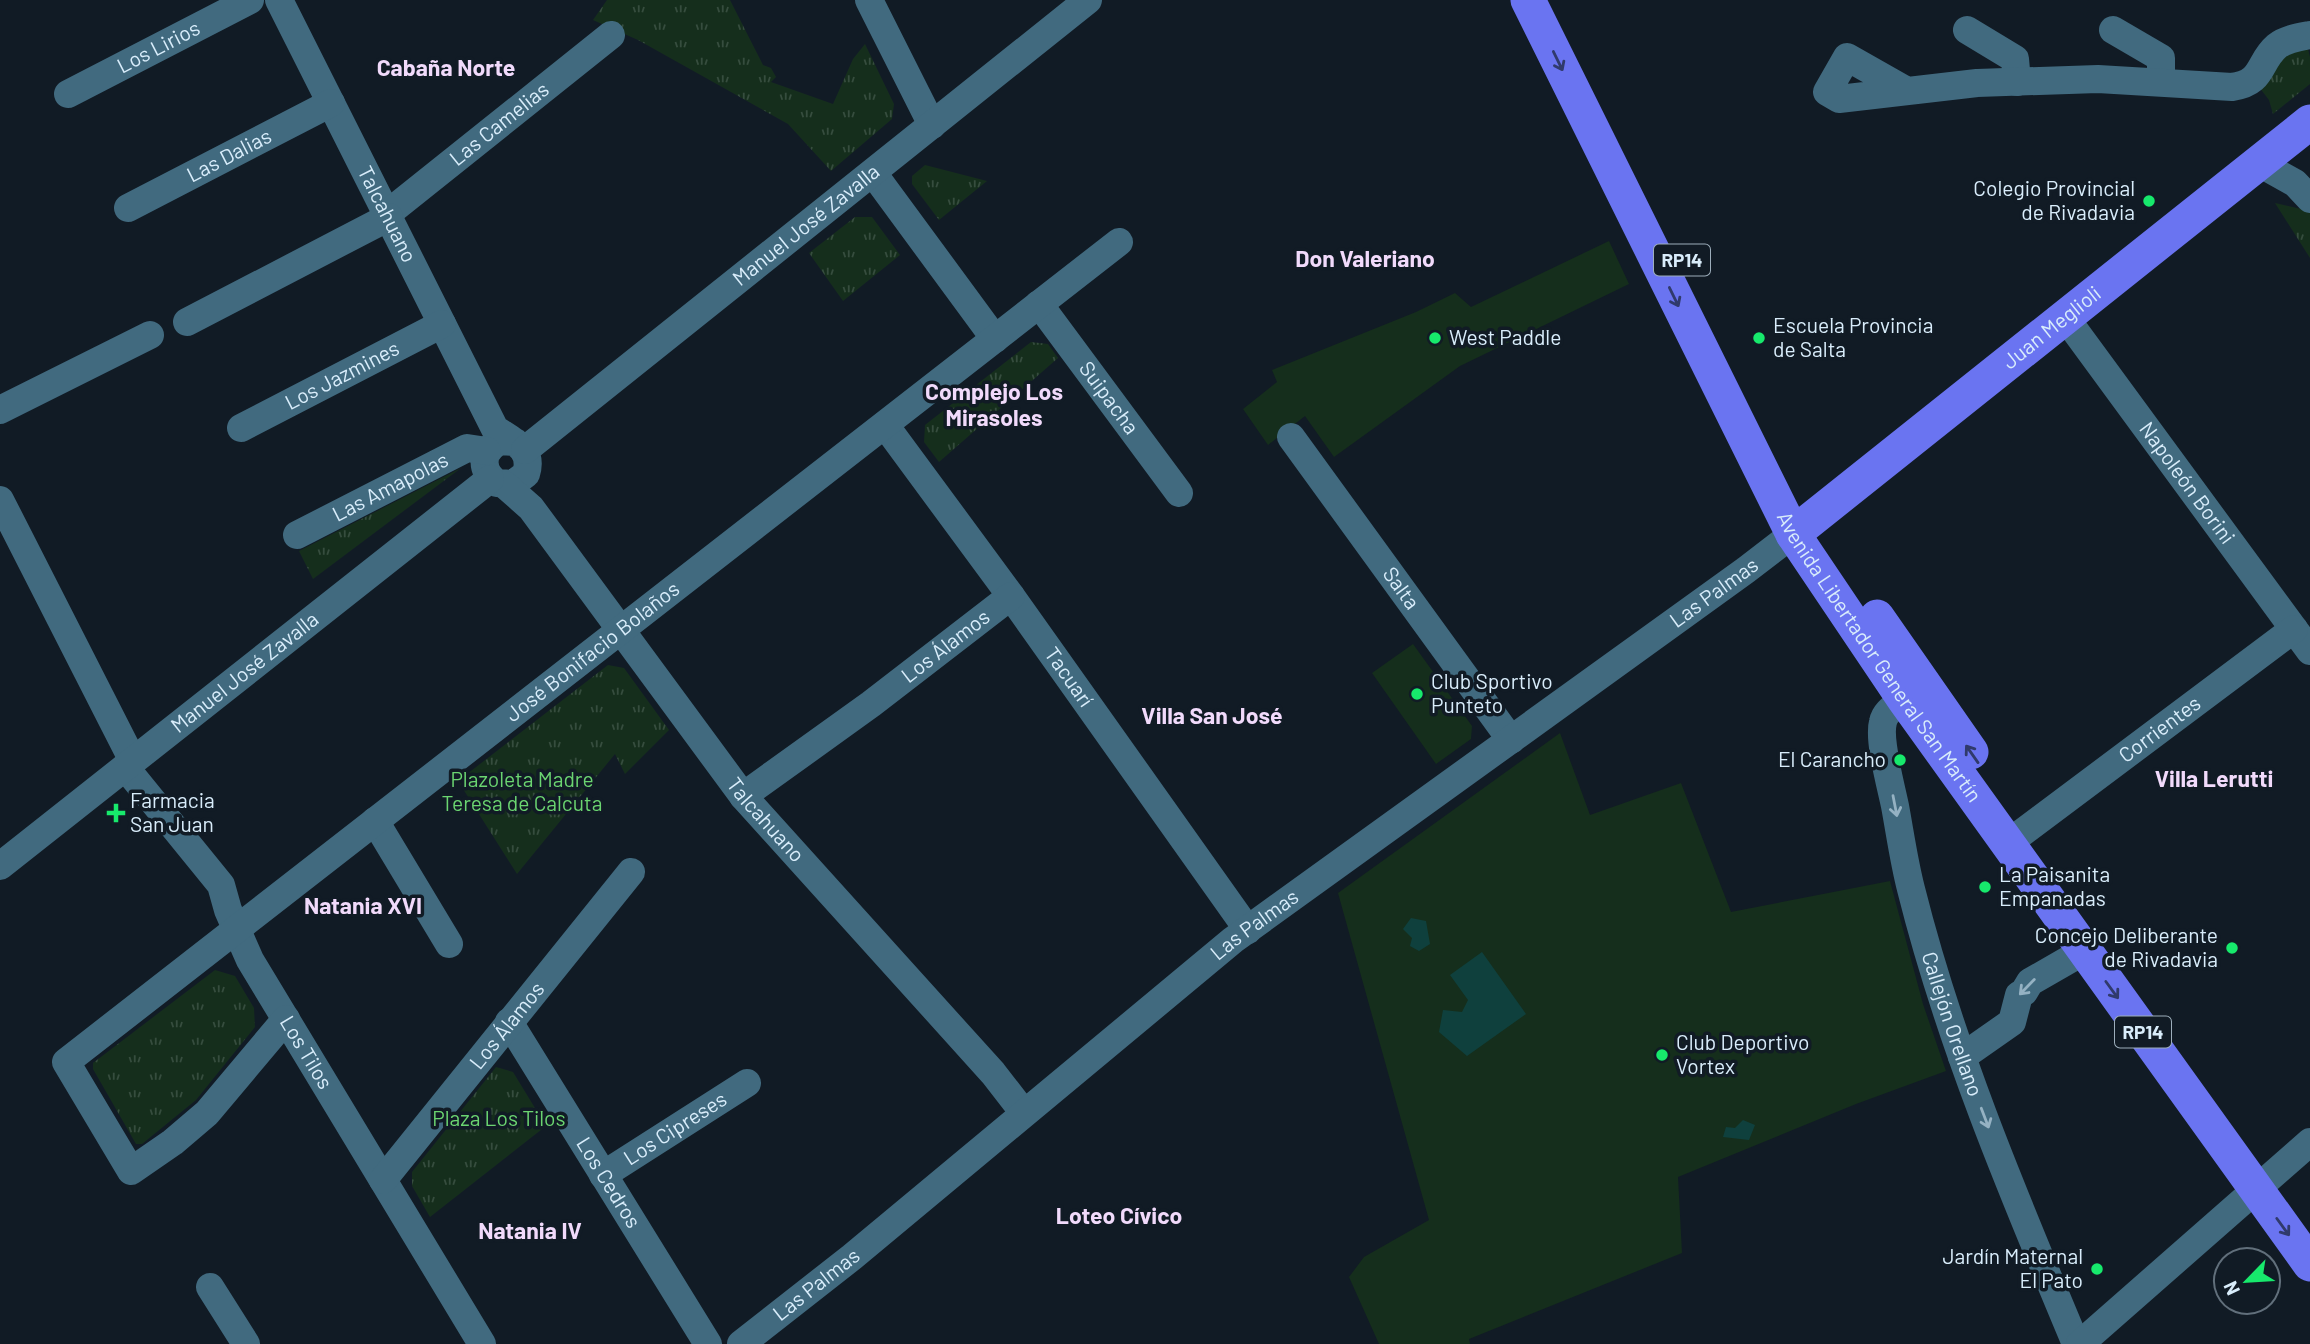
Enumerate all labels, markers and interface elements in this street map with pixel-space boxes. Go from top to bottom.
street label: Los Lirios [112,14,203,78]
one-way arrow [1552,50,1566,71]
district label: Cabaña Norte [377,53,515,81]
street label: Las Camelias [444,76,553,170]
street label: Las Dalias [182,122,275,186]
street label: Manuel José Zavalla [727,158,884,290]
street label: Talcahuano [354,161,423,266]
place label: Colegio Provincial de Rivadavia [1973,175,2135,224]
marker: Colegio Provincial de Rivadavia [2141,193,2157,209]
district label: Don Valeriano [1295,244,1435,272]
road number: RP14 [1654,244,1710,276]
street label: Juan Meglioli [1997,280,2105,373]
one-way arrow [1668,286,1682,307]
place label: Escuela Provincia de Salta [1773,312,1933,361]
place label: West Paddle [1449,324,1561,349]
marker: West Paddle [1427,330,1443,346]
marker: Escuela Provincia de Salta [1751,330,1767,346]
street label: Los Jazmines [280,334,403,414]
street label: Suipacha [1075,356,1145,438]
district label: Complejo Los Mirasoles [925,377,1063,431]
street label: Napoleón Borini [2135,416,2241,548]
street label: Las Amapolas [328,446,452,526]
street label: Avenida Libertador General San Martín [1773,507,1988,806]
street label: Las Palmas [1664,551,1763,632]
street label: Salta [1378,561,1426,613]
street label: José Bonifacio Bolaños [500,575,684,726]
street label: Los Álamos [896,603,994,687]
street label: Manuel José Zavalla [165,606,323,737]
street label: Tacuarí [1040,642,1100,712]
place label: Club Sportivo Punteto [1431,668,1553,717]
marker: Club Sportivo Punteto [1409,686,1425,702]
street label: Corrientes [2113,690,2205,767]
district label: Villa San José [1141,701,1283,729]
one-way arrow [1965,745,1979,764]
place label: El Carancho [1778,746,1886,771]
marker: El Carancho [1892,752,1908,768]
district label: Villa Lerutti [2155,764,2273,792]
park label: Plazoleta Madre Teresa de Calcuta [442,766,602,815]
street label: Talcahuano [722,772,810,867]
place label: Farmacia San Juan [130,787,215,836]
one-way arrow [1889,794,1902,817]
marker: Farmacia San Juan [108,805,124,821]
place label: La Paisanita Empanadas [1999,861,2110,910]
marker: La Paisanita Empanadas [1977,879,1993,895]
street label: Las Palmas [1205,883,1303,965]
district label: Natania XVI [304,891,422,919]
place label: Concejo Deliberante de Rivadavia [2035,922,2218,971]
marker: Concejo Deliberante de Rivadavia [2224,940,2240,956]
street label: Callejón Orellano [1918,948,1989,1099]
street label: Los Álamos [463,976,549,1074]
one-way arrow [2019,978,2037,995]
one-way arrow [2105,980,2120,999]
street label: Los Tilos [276,1011,339,1093]
road number: RP14 [2115,1016,2171,1048]
place label: Club Deportivo Vortex [1676,1029,1810,1078]
marker: Club Deportivo Vortex [1654,1047,1670,1063]
street label: Los Cipreses [619,1085,731,1170]
park label: Plaza Los Tilos [432,1105,566,1130]
one-way arrow [1980,1106,1993,1128]
street label: Los Cedros [572,1132,647,1232]
district label: Loteo Cívico [1056,1201,1182,1229]
district label: Natania IV [478,1216,582,1244]
one-way arrow [2276,1217,2290,1236]
street label: Las Palmas [767,1242,864,1325]
place label: Jardín Maternal El Pato [1942,1243,2083,1292]
north arrow [2212,1246,2282,1316]
marker: Jardín Maternal El Pato [2089,1261,2105,1277]
text: N [2218,1278,2244,1299]

